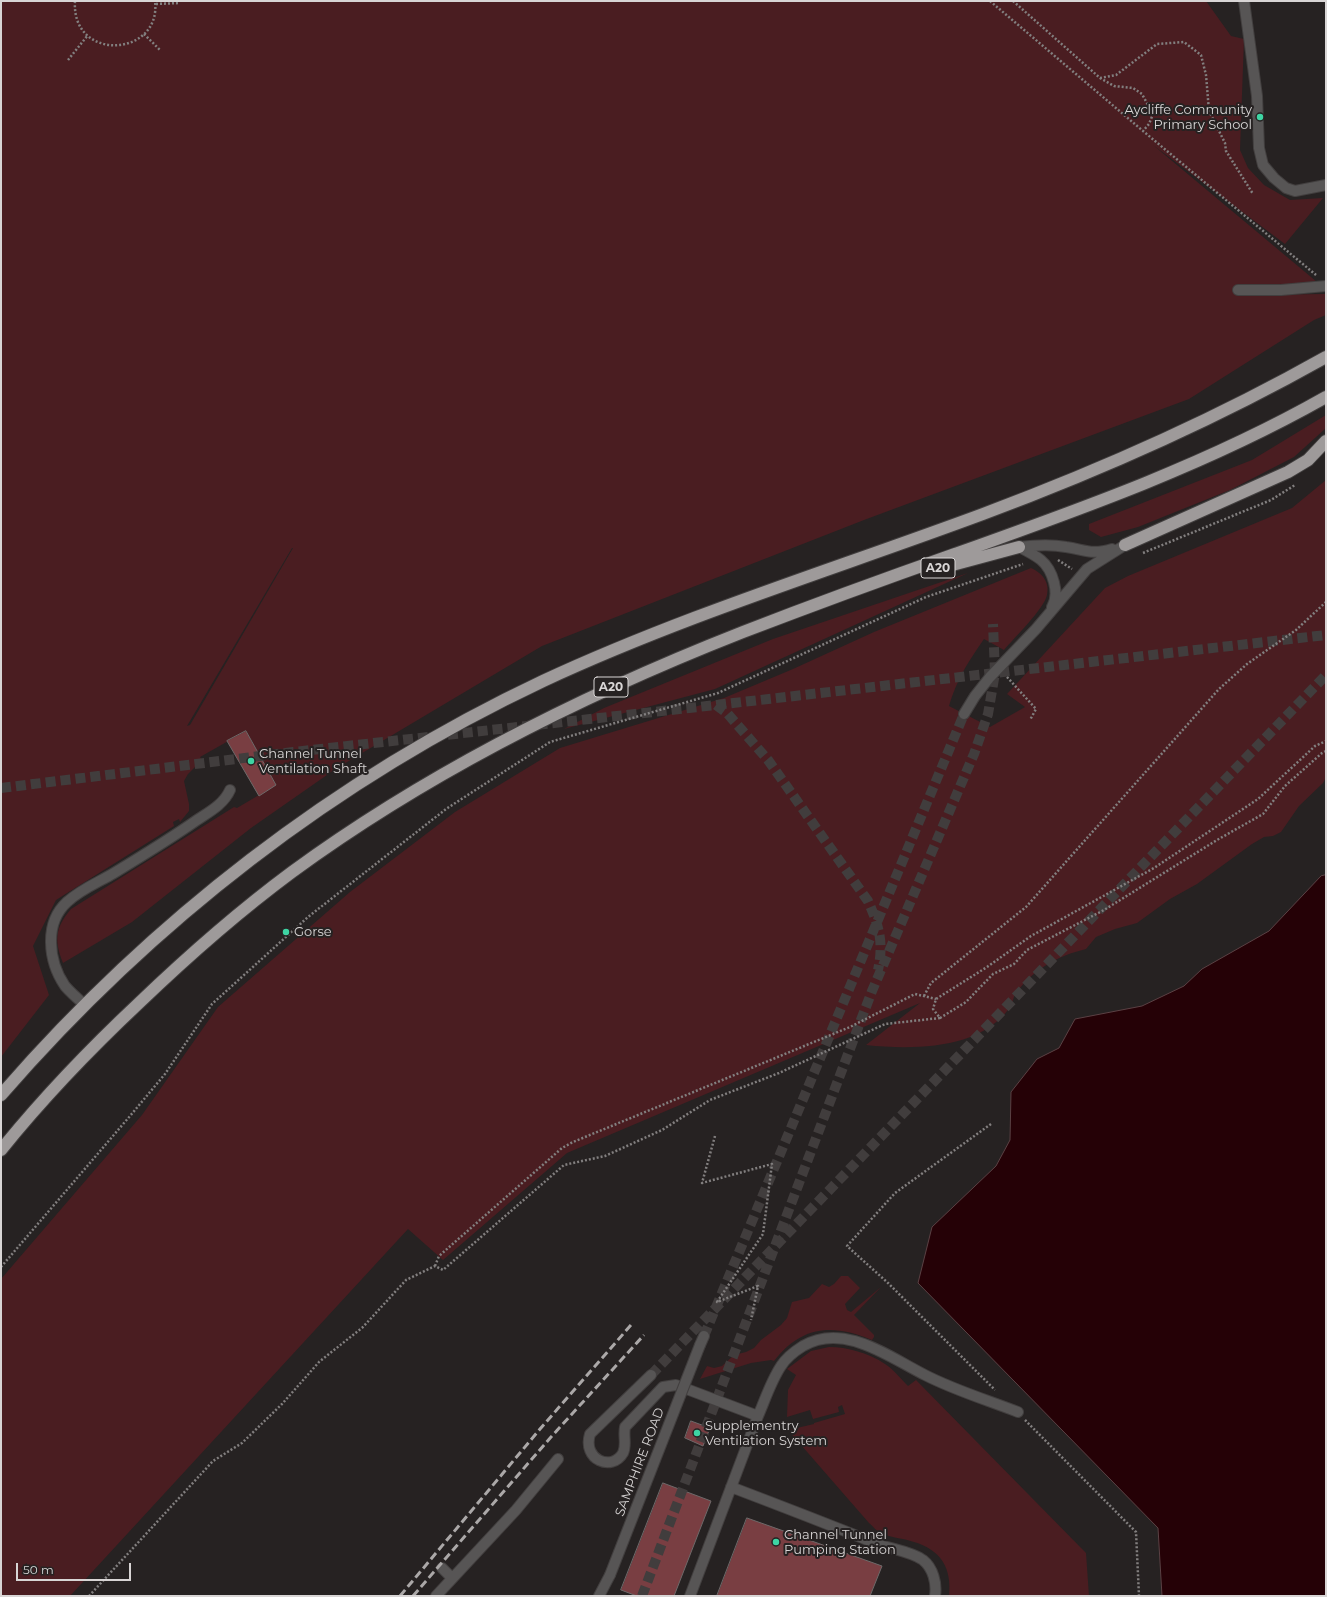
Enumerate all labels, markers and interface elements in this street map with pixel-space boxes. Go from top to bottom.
place label: Aycliffe Community Primary School [1125,102,1252,133]
marker: Aycliffe Community Primary School [1255,112,1265,122]
road number: A20 [921,558,955,578]
road number: A20 [594,677,628,697]
place label: Channel Tunnel Ventilation Shaft [259,746,367,777]
marker: Channel Tunnel Ventilation Shaft [246,756,256,766]
place label: Gorse [294,924,332,940]
marker: Gorse [281,927,291,937]
street label: SAMPHIRE ROAD [612,1405,668,1519]
place label: Supplementry Ventilation System [705,1418,827,1449]
marker: Supplementry Ventilation System [692,1428,702,1438]
place label: Channel Tunnel Pumping Station [784,1527,896,1558]
marker: Channel Tunnel Pumping Station [771,1537,781,1547]
scale bar [18,1555,133,1581]
text: 50 m [23,1562,54,1577]

